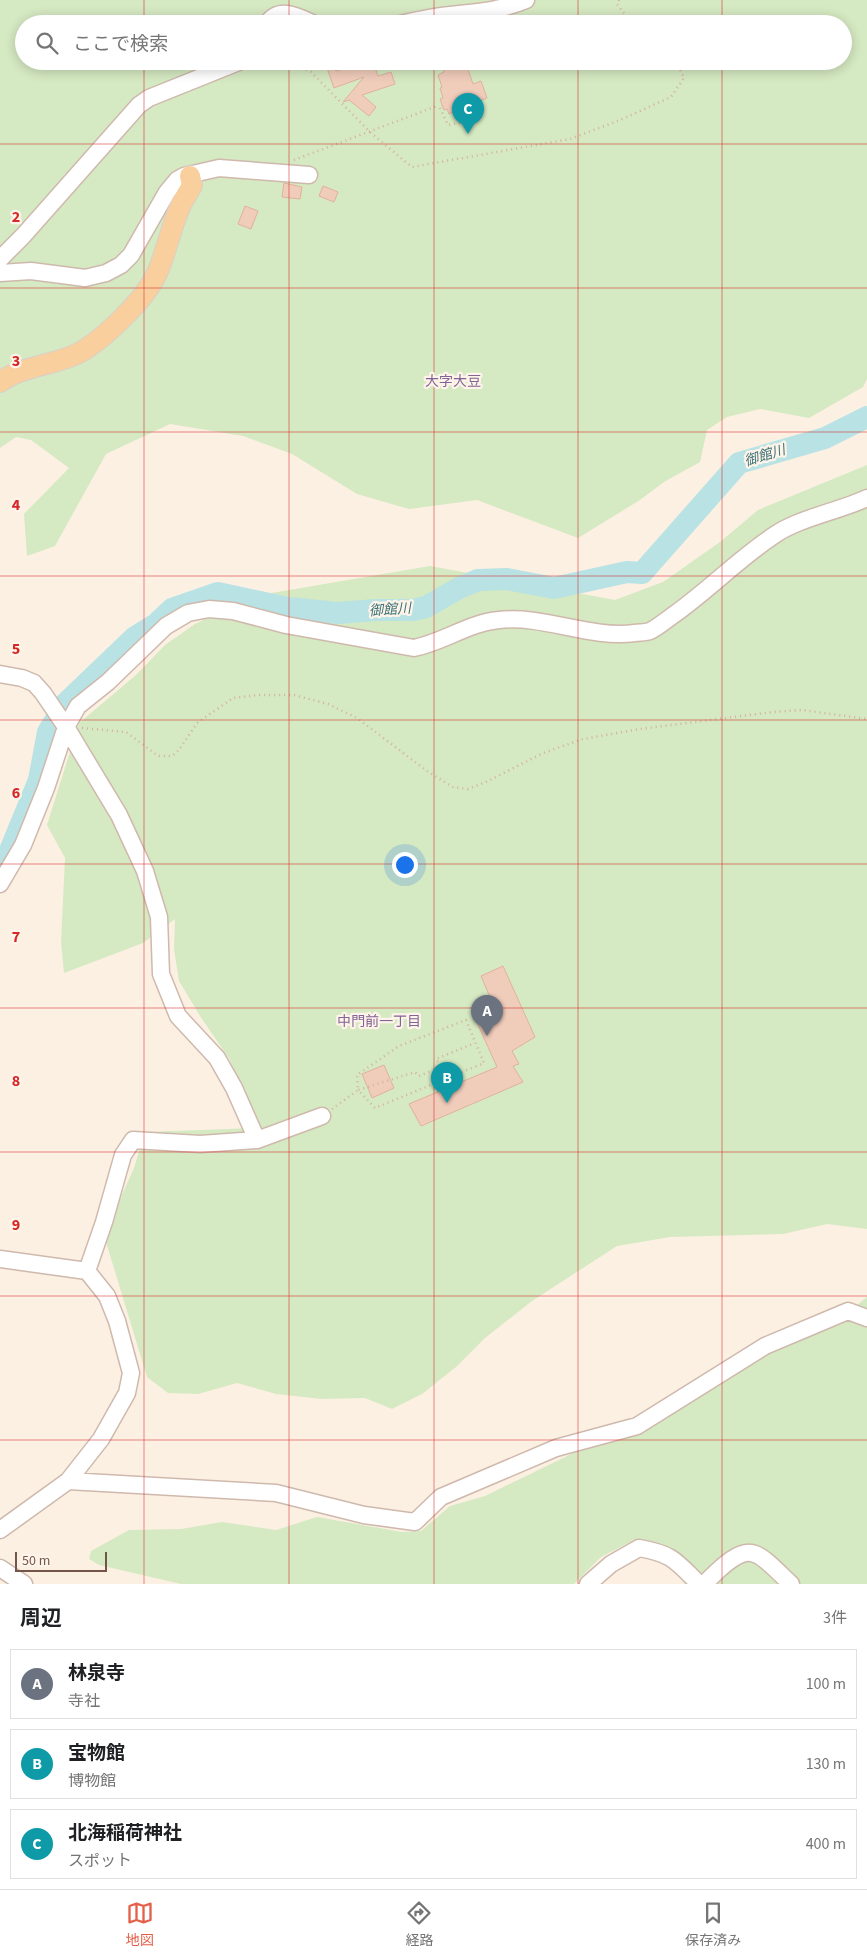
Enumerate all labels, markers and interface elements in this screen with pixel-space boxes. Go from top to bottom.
search box [15,15,852,70]
icon: search [33,29,61,57]
text: ここで検索 [73,31,168,58]
pin: C [452,93,484,134]
text: 2 [12,206,20,228]
text: 3 [12,350,20,372]
district label: 大字大豆 [425,372,481,392]
water label: 御館川 [742,440,790,472]
text: 4 [12,494,21,516]
water label: 御館川 [368,598,414,621]
text: 5 [12,638,20,660]
text: 6 [12,782,20,804]
your location [392,852,418,878]
text: 7 [12,926,20,948]
pin: A [471,995,503,1036]
district label: 中門前一丁目 [337,1012,421,1032]
pin: B [431,1062,463,1103]
text: 8 [12,1070,20,1092]
text: 9 [12,1214,20,1236]
scale bar [15,1549,108,1572]
text: 50 m [22,1551,50,1571]
text: 周辺 [20,1603,62,1633]
text: 3件 [823,1607,847,1629]
text: 林泉寺 [68,1660,125,1687]
text: A [32,1673,42,1695]
text: 100 m [806,1673,846,1695]
text: 寺社 [68,1690,100,1712]
text: 宝物館 [68,1740,125,1767]
text: B [32,1753,42,1775]
text: 130 m [806,1753,846,1775]
text: 博物館 [68,1770,116,1792]
text: 北海稲荷神社 [68,1820,182,1847]
text: C [32,1833,42,1855]
text: 400 m [806,1833,846,1855]
text: スポット [68,1850,132,1872]
tab: 地図 [126,1899,154,1951]
tab: 経路 [405,1899,433,1951]
tab: 保存済み [685,1899,741,1951]

